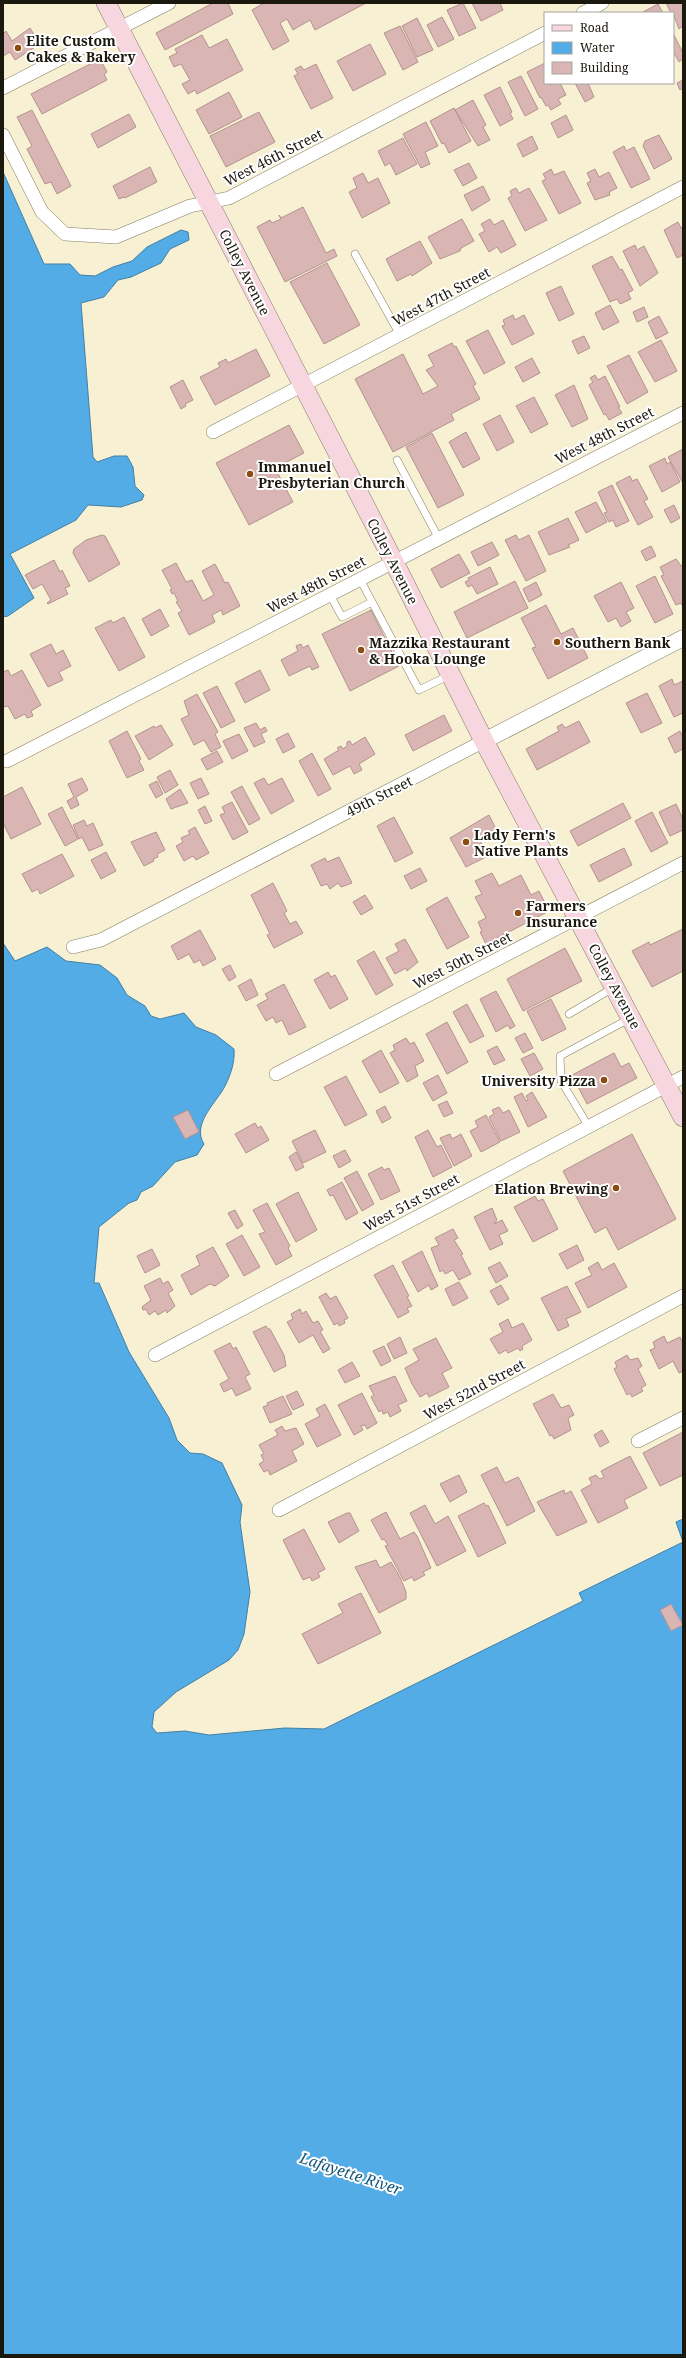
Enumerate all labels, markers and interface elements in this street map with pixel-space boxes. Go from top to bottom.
legend [544,12,674,84]
text: Road [580,19,610,36]
place label: Elite Custom Cakes & Bakery [26,31,136,66]
text: Water [580,39,615,56]
marker: Elite Custom Cakes & Bakery [13,43,23,53]
text: Building [580,59,629,76]
street label: West 46th Street [220,124,326,190]
street label: Colley Avenue [215,226,275,318]
street label: West 47th Street [389,262,493,330]
street label: West 48th Street [551,402,657,468]
place label: Immanuel Presbyterian Church [258,457,405,492]
marker: Immanuel Presbyterian Church [245,469,255,479]
street label: Colley Avenue [363,515,423,607]
street label: West 48th Street [263,551,369,617]
place label: Mazzika Restaurant & Hooka Lounge [369,633,510,668]
place label: Southern Bank [565,633,671,652]
marker: Southern Bank [552,637,562,647]
marker: Mazzika Restaurant & Hooka Lounge [356,645,366,655]
street label: 49th Street [343,771,416,821]
place label: Lady Fern's Native Plants [474,825,568,860]
marker: Lady Fern's Native Plants [461,837,471,847]
place label: Farmers Insurance [526,896,597,931]
marker: Farmers Insurance [513,908,523,918]
street label: West 50th Street [409,927,515,993]
street label: Colley Avenue [584,940,646,1032]
place label: University Pizza [481,1071,596,1090]
marker: University Pizza [599,1075,609,1085]
street label: West 51st Street [360,1169,462,1235]
place label: Elation Brewing [495,1179,608,1198]
marker: Elation Brewing [611,1183,621,1193]
street label: West 52nd Street [420,1354,528,1424]
water label: Lafayette River [297,2147,405,2199]

